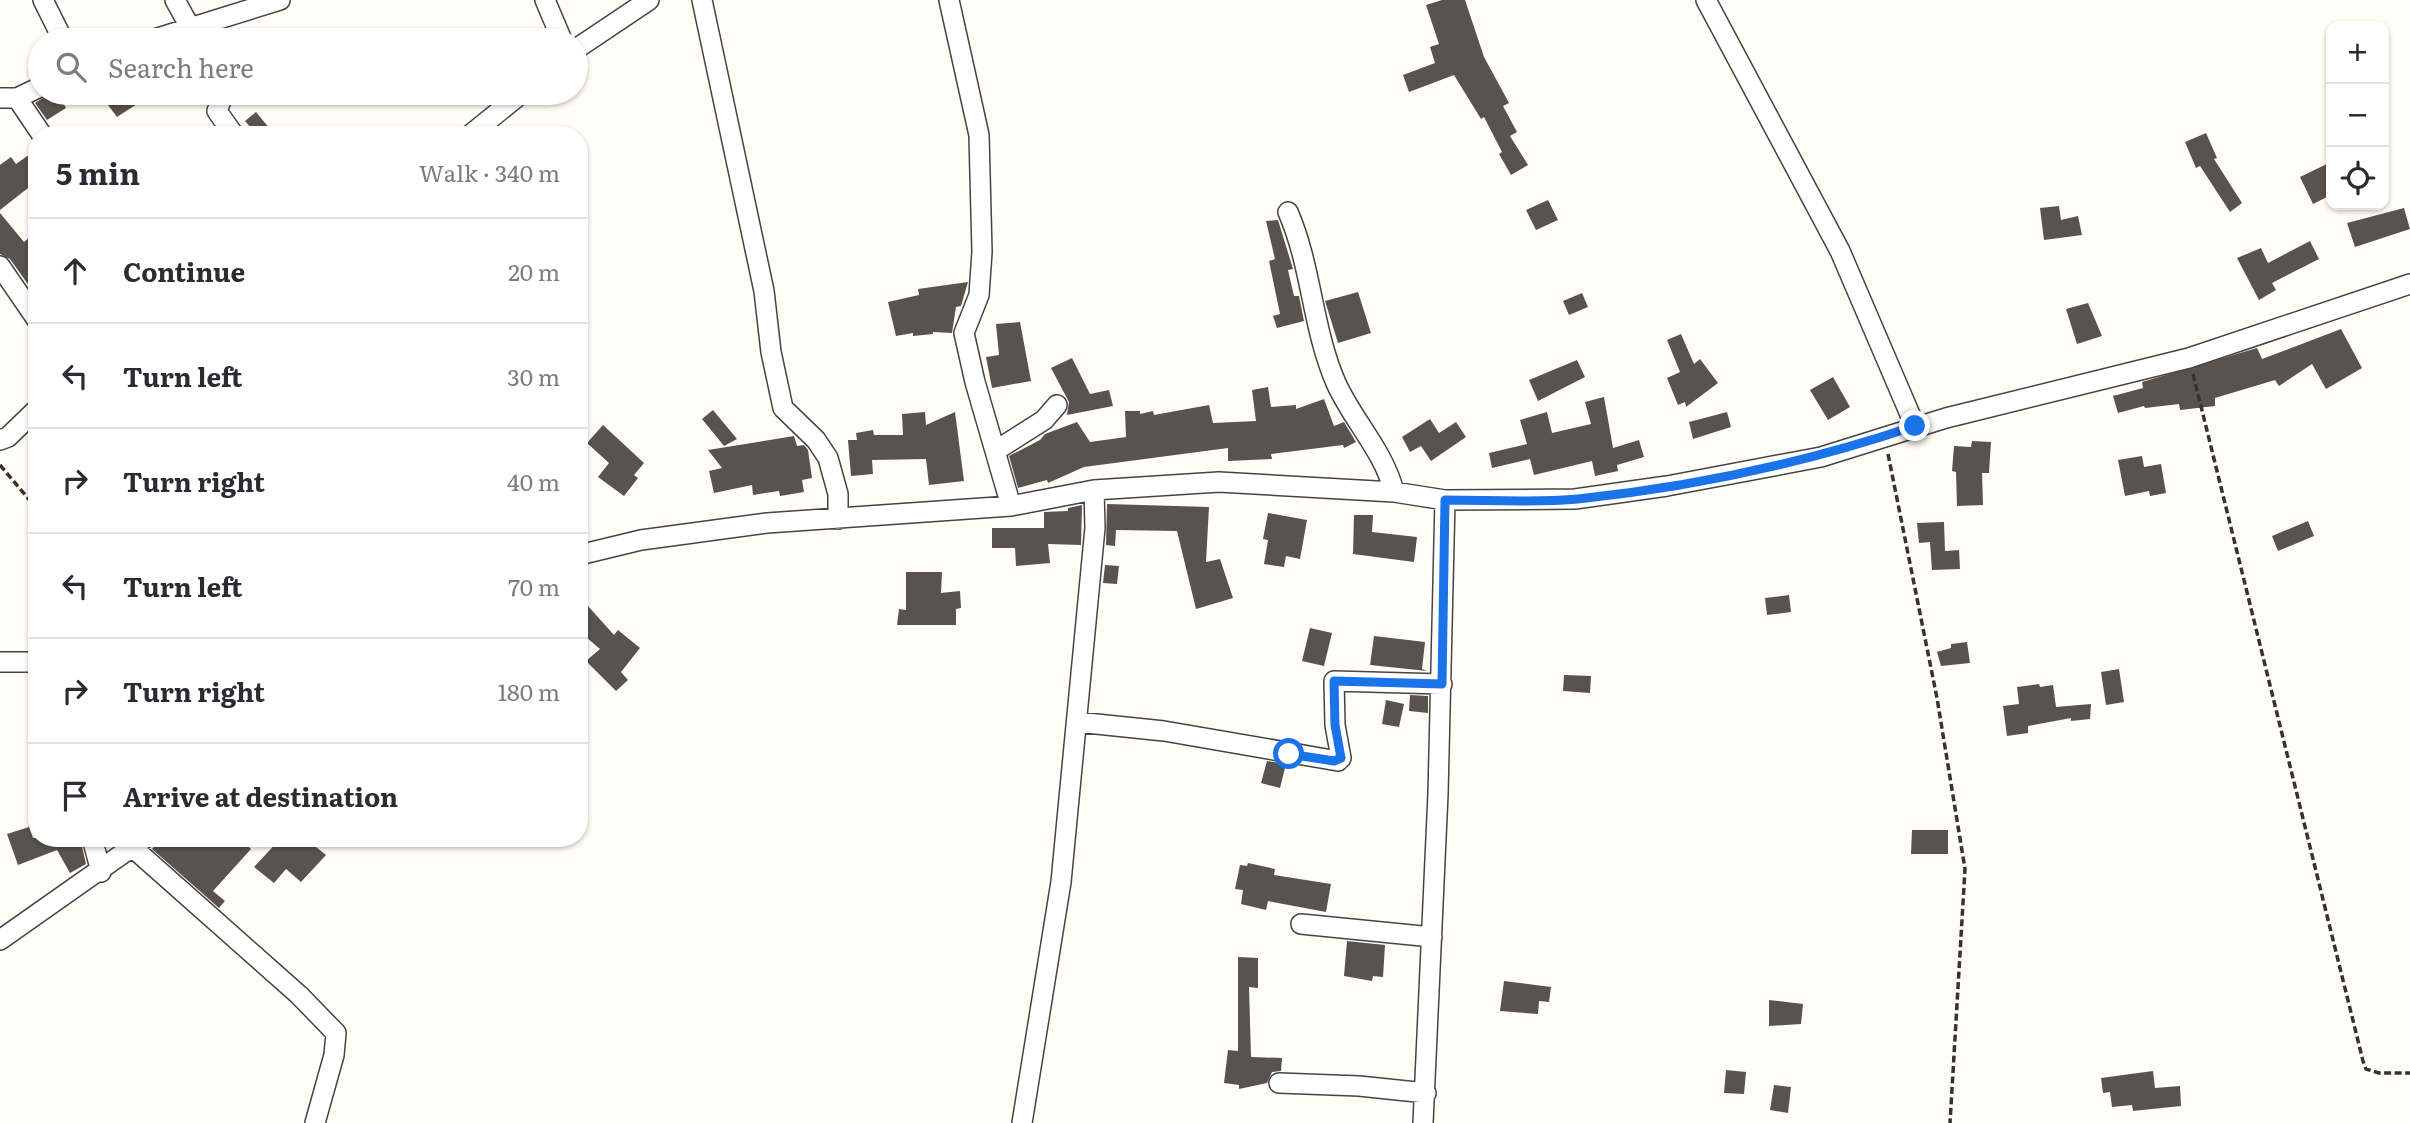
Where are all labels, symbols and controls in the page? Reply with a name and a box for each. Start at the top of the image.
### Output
map controls [2326,21,2389,210]
button: + [2326,21,2389,84]
search box [28,28,588,105]
text: Search here [108,47,254,86]
icon: search [52,48,90,86]
button: − [2326,84,2389,147]
button: locate [2326,147,2389,210]
text: 5 min [56,150,140,194]
text: Walk · 340 m [419,155,560,189]
text: Continue [123,251,245,290]
icon: ahead [56,252,94,290]
text: 20 m [508,254,560,288]
text: Turn left [123,356,242,395]
icon: left [56,357,94,395]
text: 30 m [507,359,560,393]
route end [1899,410,1930,441]
text: Turn right [123,461,265,500]
icon: right [56,462,94,500]
text: 40 m [507,464,560,498]
text: Turn left [123,566,242,605]
icon: left [56,567,94,605]
text: 70 m [508,569,560,603]
text: Turn right [123,671,265,710]
icon: right [56,672,94,710]
text: 180 m [498,674,560,708]
route start [1273,738,1304,769]
text: Arrive at destination [123,776,398,815]
icon: arrive [56,777,94,815]

